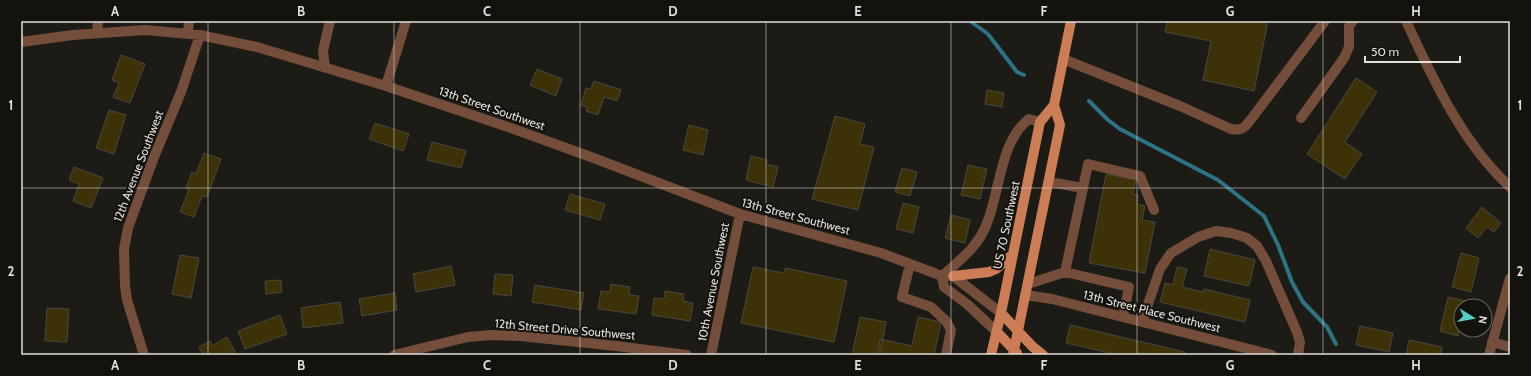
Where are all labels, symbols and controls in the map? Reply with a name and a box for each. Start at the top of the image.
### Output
text: A [111,3,120,19]
text: B [297,3,305,19]
text: C [483,3,491,19]
text: D [668,3,678,19]
text: E [854,3,862,19]
text: F [1041,3,1048,19]
text: G [1226,3,1235,19]
text: H [1411,3,1421,19]
scale bar [1365,38,1460,64]
text: 50 m [1371,44,1399,59]
street label: 13th Street Southwest [437,83,547,133]
text: 1 [9,97,13,113]
text: 1 [1518,97,1522,113]
street label: 12th Avenue Southwest [110,108,166,224]
street label: US 70 Southwest [989,180,1023,270]
street label: 13th Street Southwest [740,194,852,238]
street label: 10th Avenue Southwest [694,221,732,343]
text: 2 [8,263,15,279]
text: 2 [1517,263,1524,279]
street label: 13th Street Place Southwest [1082,287,1222,335]
north arrow [1453,298,1493,338]
street label: 12th Street Drive Southwest [494,315,636,343]
text: N [1475,315,1490,325]
text: A [111,357,120,373]
text: B [297,357,305,373]
text: C [483,357,491,373]
text: D [668,357,678,373]
text: E [854,357,862,373]
text: F [1041,357,1048,373]
text: G [1226,357,1235,373]
text: H [1411,357,1421,373]

